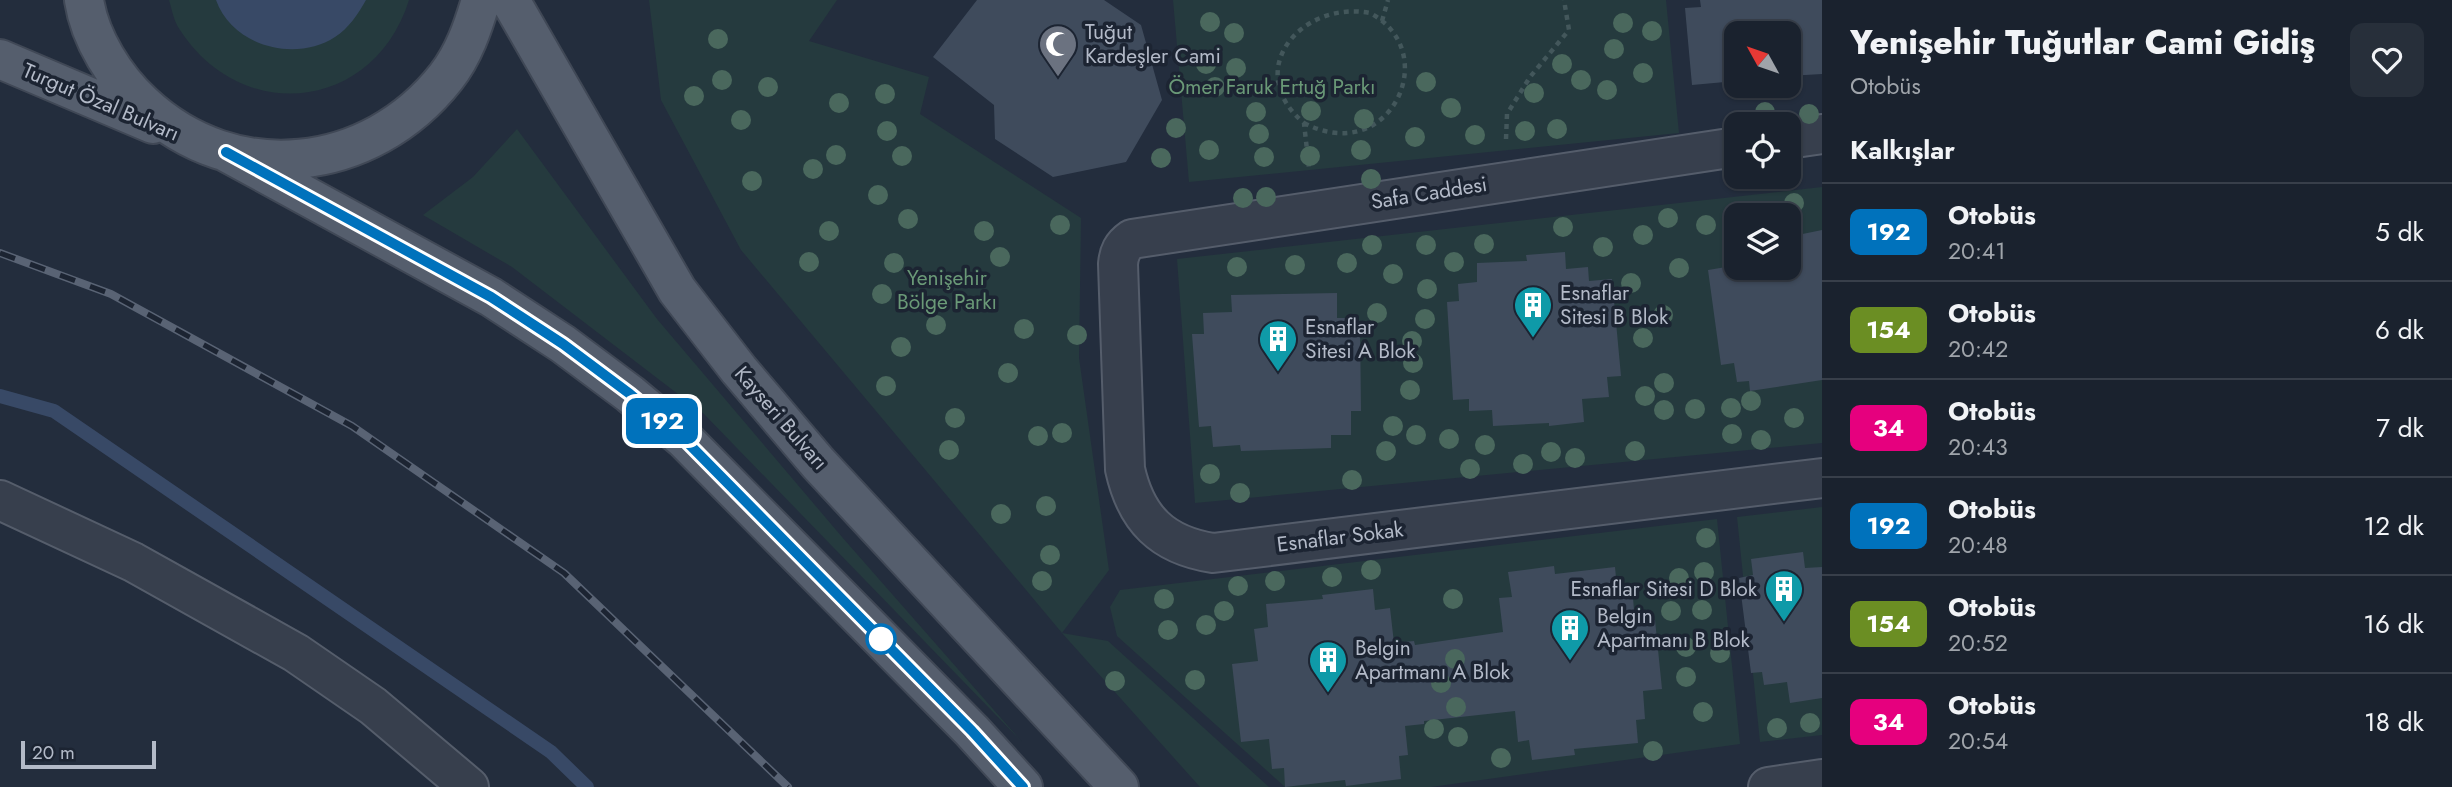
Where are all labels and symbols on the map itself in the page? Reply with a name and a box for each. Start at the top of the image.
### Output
place label: Tuğut Kardeşler Cami [1085,17,1221,71]
north arrow [1724,21,1801,98]
mosque icon: Tuğut Kardeşler Cami [1037,23,1079,78]
street label: Turgut Özal Bulvarı [18,55,184,149]
park label: Ömer Faruk Ertuğ Parkı [1169,72,1376,102]
street label: Safa Caddesi [1369,169,1489,217]
park label: Yenişehir Bölge Parkı [897,263,997,317]
place label: Esnaflar Sitesi B Blok [1560,278,1669,332]
building icon: Esnaflar Sitesi B Blok [1512,284,1554,339]
place label: Esnaflar Sitesi A Blok [1305,312,1416,366]
building icon: Esnaflar Sitesi A Blok [1257,318,1299,373]
street label: Kayseri Bulvarı [727,360,835,476]
line badge: 192 [622,398,702,444]
street label: Esnaflar Sokak [1275,514,1406,560]
building icon: Esnaflar Sitesi D Blok [1763,568,1805,623]
place label: Esnaflar Sitesi D Blok [1571,574,1758,604]
place label: Belgin Apartmanı B Blok [1597,601,1750,655]
building icon: Belgin Apartmanı B Blok [1549,607,1591,662]
unlabelled marker [866,624,896,654]
place label: Belgin Apartmanı A Blok [1355,633,1511,687]
building icon: Belgin Apartmanı A Blok [1307,639,1349,694]
scale bar [21,738,156,770]

